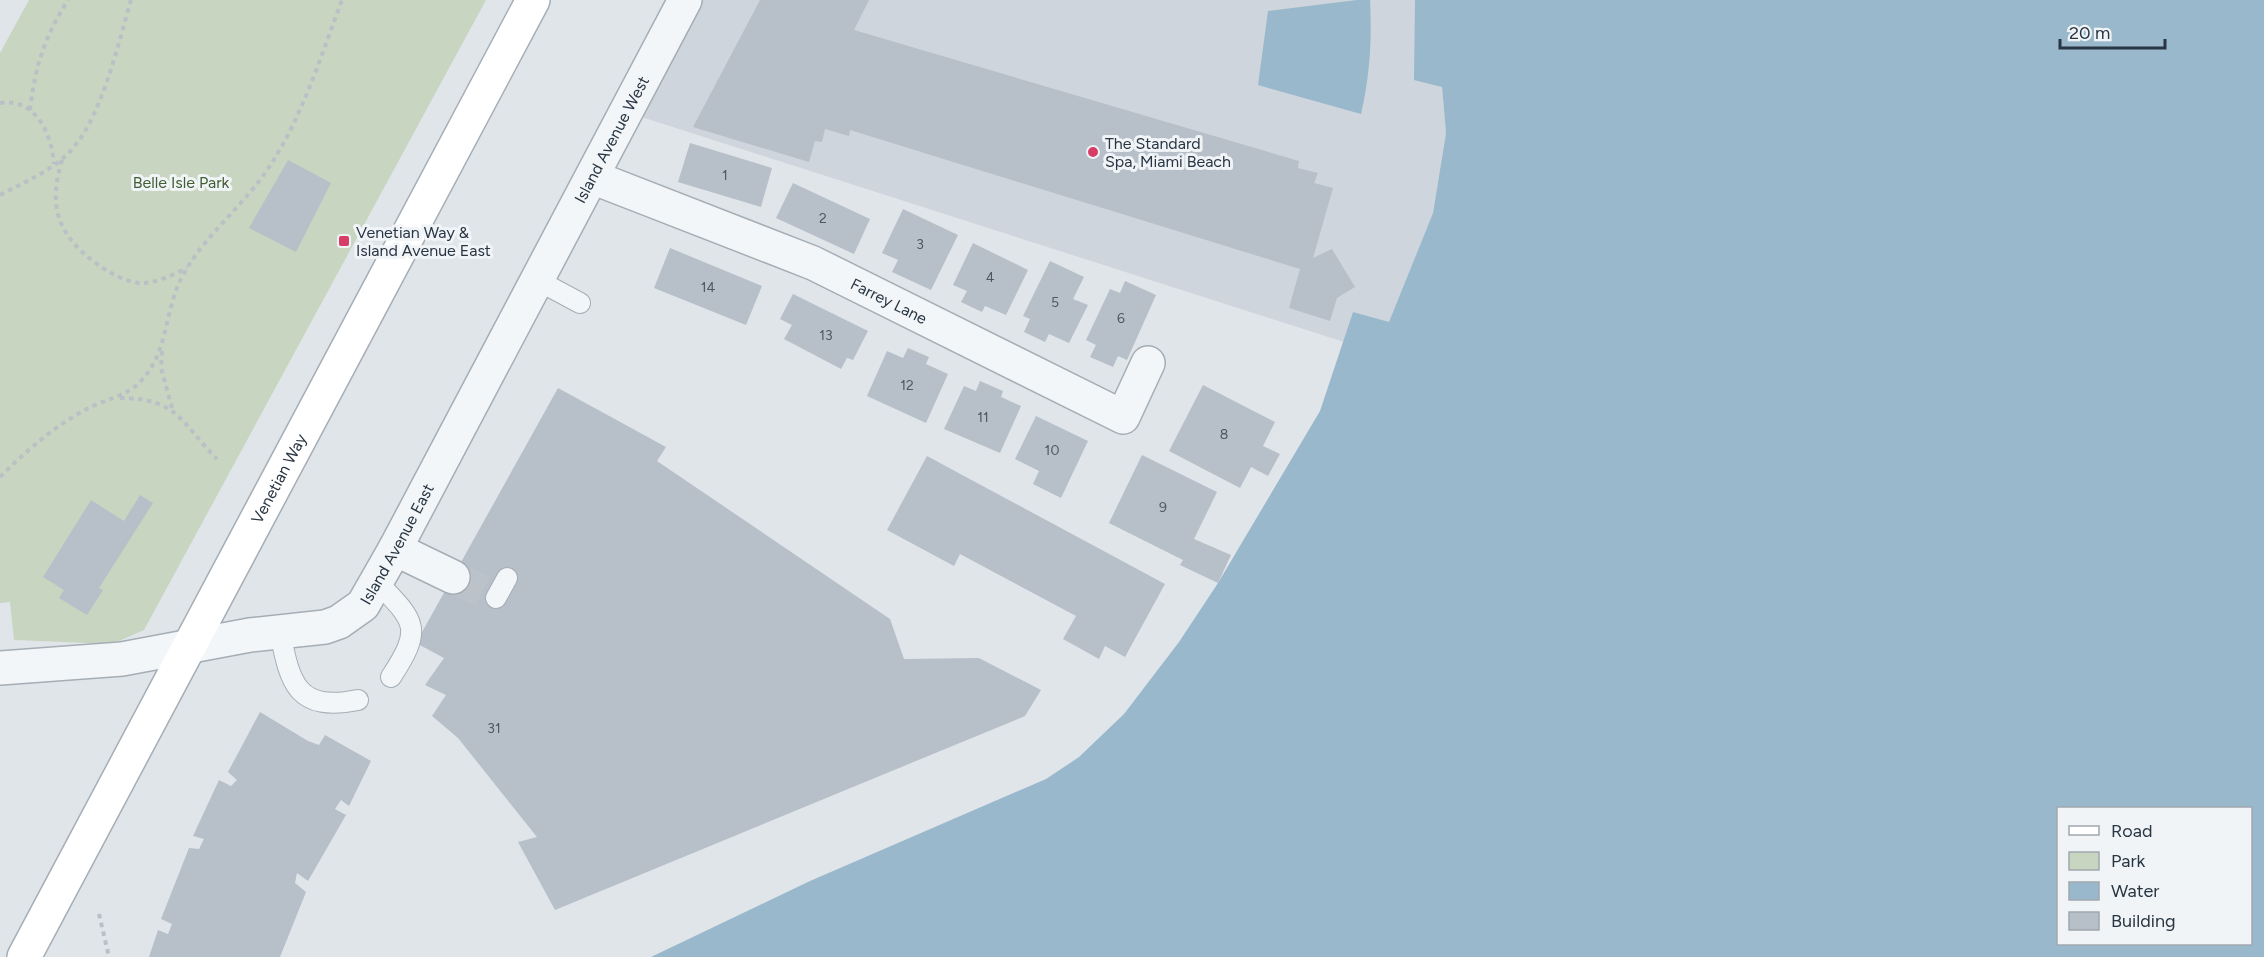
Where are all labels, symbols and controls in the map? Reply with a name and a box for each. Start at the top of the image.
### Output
scale bar [2060,12,2165,50]
text: 20 m [2069,22,2110,44]
street label: Island Avenue West [570,73,653,206]
place label: The Standard Spa, Miami Beach [1105,134,1231,171]
marker: The Standard Spa, Miami Beach [1086,145,1100,159]
house number: 1 [722,167,728,184]
park label: Belle Isle Park [133,173,230,192]
house number: 2 [819,210,827,227]
place label: Venetian Way & Island Avenue East [356,223,491,260]
marker: Venetian Way & Island Avenue East [337,234,351,248]
house number: 3 [916,236,924,253]
house number: 4 [986,269,995,286]
street label: Farrey Lane [848,274,930,328]
house number: 14 [701,279,716,296]
house number: 5 [1051,294,1059,311]
house number: 6 [1117,310,1125,327]
house number: 13 [819,327,833,344]
house number: 12 [900,377,914,394]
house number: 11 [977,409,989,426]
house number: 8 [1220,426,1228,443]
street label: Venetian Way [247,430,311,527]
house number: 10 [1045,442,1059,459]
street label: Island Avenue East [356,480,438,608]
house number: 9 [1159,499,1167,516]
house number: 31 [487,720,501,737]
legend [2057,807,2252,945]
text: Road [2111,820,2152,842]
text: Park [2111,850,2146,872]
text: Water [2111,880,2159,902]
text: Building [2111,910,2176,932]

